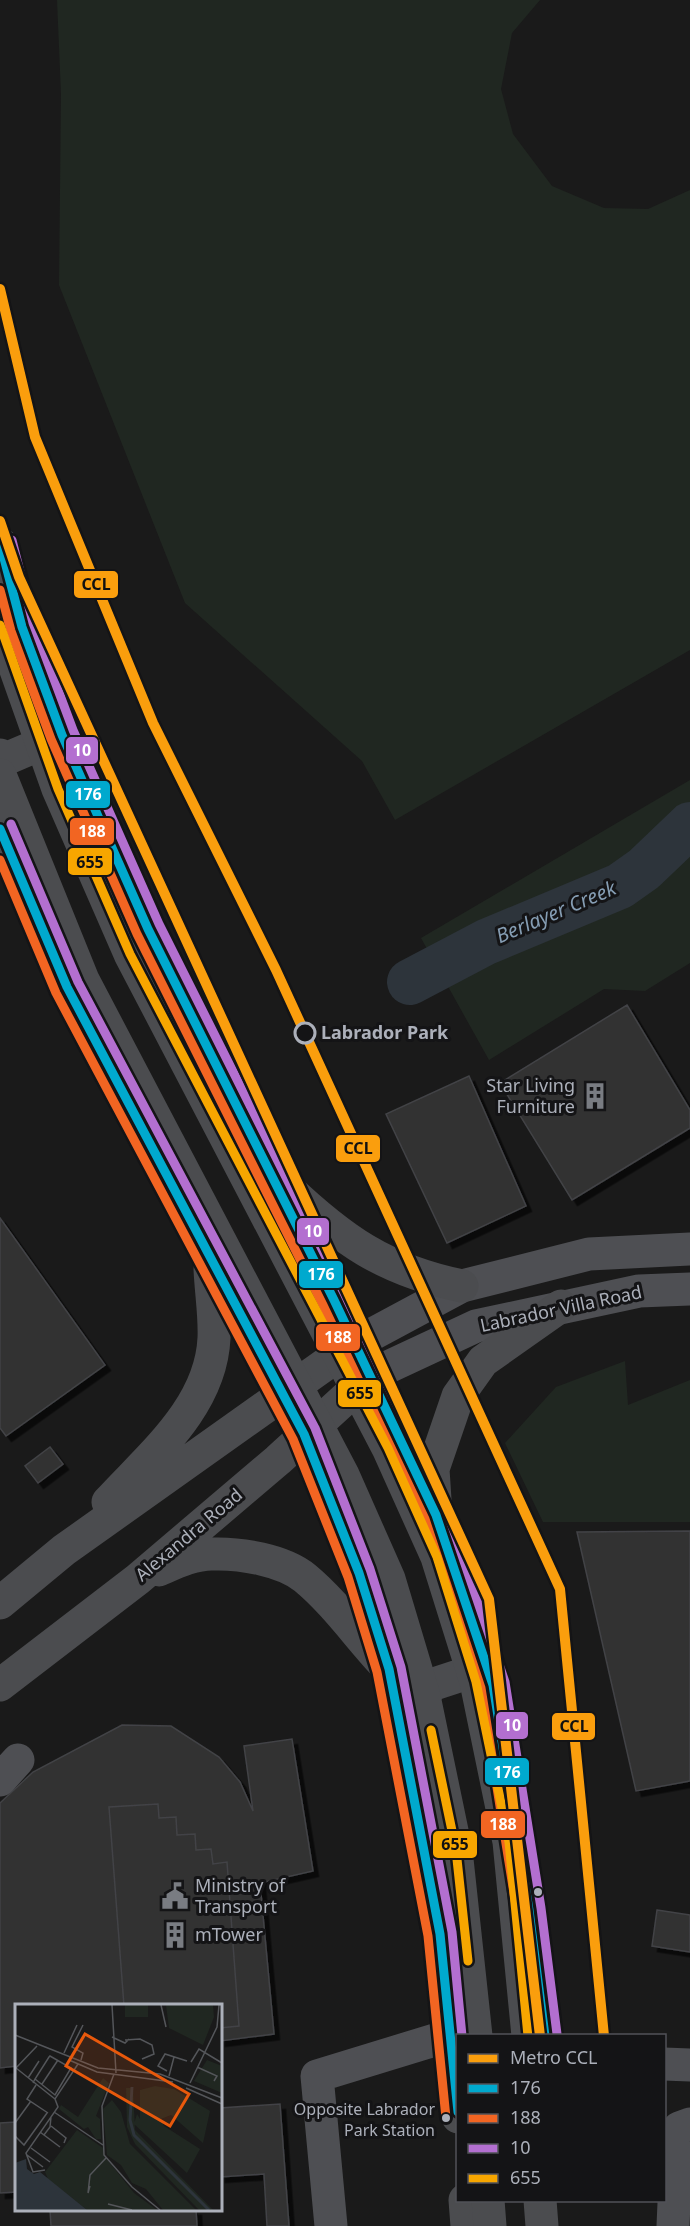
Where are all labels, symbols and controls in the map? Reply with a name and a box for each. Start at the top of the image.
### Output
line badge: CCL [73,570,119,599]
text: CCL [81,573,111,595]
line badge: 10 [65,736,99,765]
text: 10 [73,739,91,761]
line badge: 176 [65,780,111,809]
text: 176 [74,783,102,805]
line badge: 188 [69,817,115,846]
text: 188 [78,820,106,842]
line badge: 655 [67,847,113,876]
text: 655 [76,851,104,873]
water label: Berlayer Creek [492,874,621,949]
place label: Labrador Park [321,1020,449,1044]
marker: Labrador Park [294,1022,316,1044]
place label: Star Living Furniture [486,1073,575,1118]
building icon: Star Living Furniture [580,1081,610,1111]
line badge: CCL [335,1134,381,1163]
text: CCL [343,1137,373,1159]
line badge: 10 [296,1217,330,1246]
text: 10 [304,1220,322,1242]
line badge: 176 [298,1260,344,1289]
text: 176 [307,1263,335,1285]
street label: Labrador Villa Road [478,1279,644,1337]
line badge: 188 [315,1323,361,1352]
text: 188 [324,1326,352,1348]
line badge: 655 [337,1379,382,1408]
text: 655 [346,1382,374,1404]
street label: Alexandra Road [130,1482,247,1586]
line badge: 10 [495,1711,529,1740]
line badge: CCL [551,1712,596,1741]
text: 10 [503,1714,521,1736]
text: CCL [559,1715,589,1737]
line badge: 176 [484,1757,530,1786]
text: 176 [493,1761,521,1783]
line badge: 188 [480,1810,526,1839]
text: 188 [489,1813,517,1835]
line badge: 655 [432,1830,478,1859]
text: 655 [441,1833,469,1855]
place label: Ministry of Transport [195,1873,286,1918]
public building icon: Ministry of Transport [160,1881,190,1911]
unlabelled marker [532,1886,544,1898]
building icon: mTower [160,1920,190,1950]
place label: mTower [195,1922,263,1946]
inset map [15,2004,222,2211]
legend [456,2034,666,2202]
text: Metro CCL [510,2045,597,2069]
text: 176 [510,2075,541,2099]
place label: Opposite Labrador Park Station [294,2098,435,2141]
text: 188 [510,2105,541,2129]
marker: Opposite Labrador Park Station [440,2112,452,2124]
text: 10 [510,2135,531,2159]
text: 655 [510,2165,541,2189]

